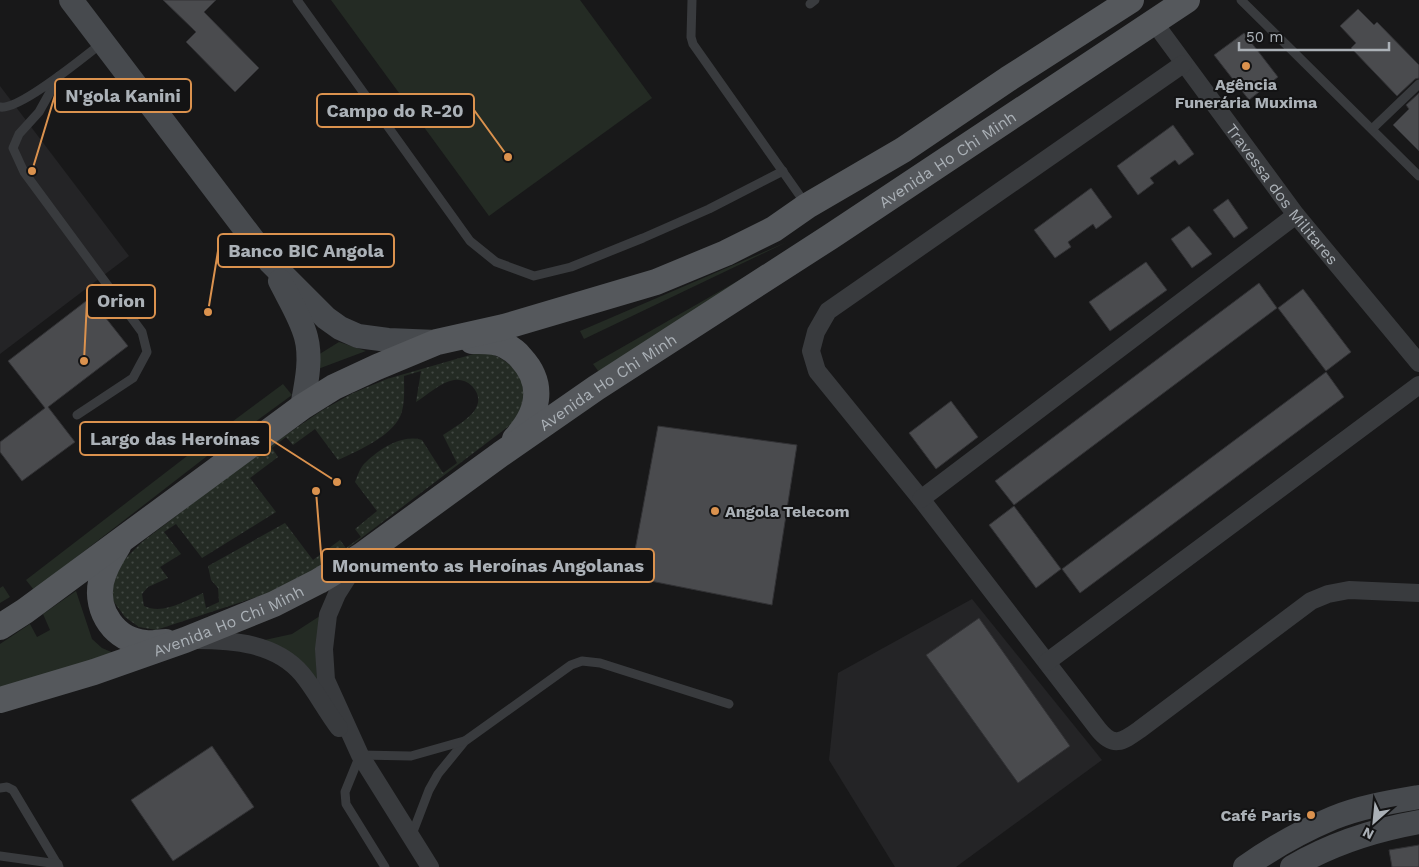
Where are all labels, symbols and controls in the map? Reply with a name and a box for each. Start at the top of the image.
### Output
scale bar [1239,20,1389,52]
text: 50 m [1246,28,1283,46]
marker: Agência Funerária Muxima [1240,60,1252,72]
place label: Agência Funerária Muxima [1175,75,1318,112]
callout: N'gola Kanini [55,79,191,112]
text: N'gola Kanini [65,85,181,106]
callout: Campo do R-20 [317,94,474,127]
text: Campo do R-20 [326,100,464,121]
street label: Avenida Ho Chi Minh [875,107,1020,212]
street label: Travessa dos Militares [1222,120,1343,268]
callout: Banco BIC Angola [218,234,394,267]
text: Banco BIC Angola [228,240,384,261]
callout: Orion [87,285,155,318]
text: Orion [97,290,145,311]
street label: Avenida Ho Chi Minh [535,329,680,434]
callout: Largo das Heroínas [80,422,270,455]
text: Largo das Heroínas [90,428,260,449]
place label: Angola Telecom [725,502,850,521]
marker: Angola Telecom [709,505,721,517]
callout: Monumento as Heroínas Angolanas [322,549,654,582]
text: Monumento as Heroínas Angolanas [332,555,644,576]
street label: Avenida Ho Chi Minh [151,581,307,660]
north arrow [1349,797,1399,847]
place label: Café Paris [1220,806,1301,825]
marker: Café Paris [1305,809,1317,821]
text: N [1360,824,1376,843]

